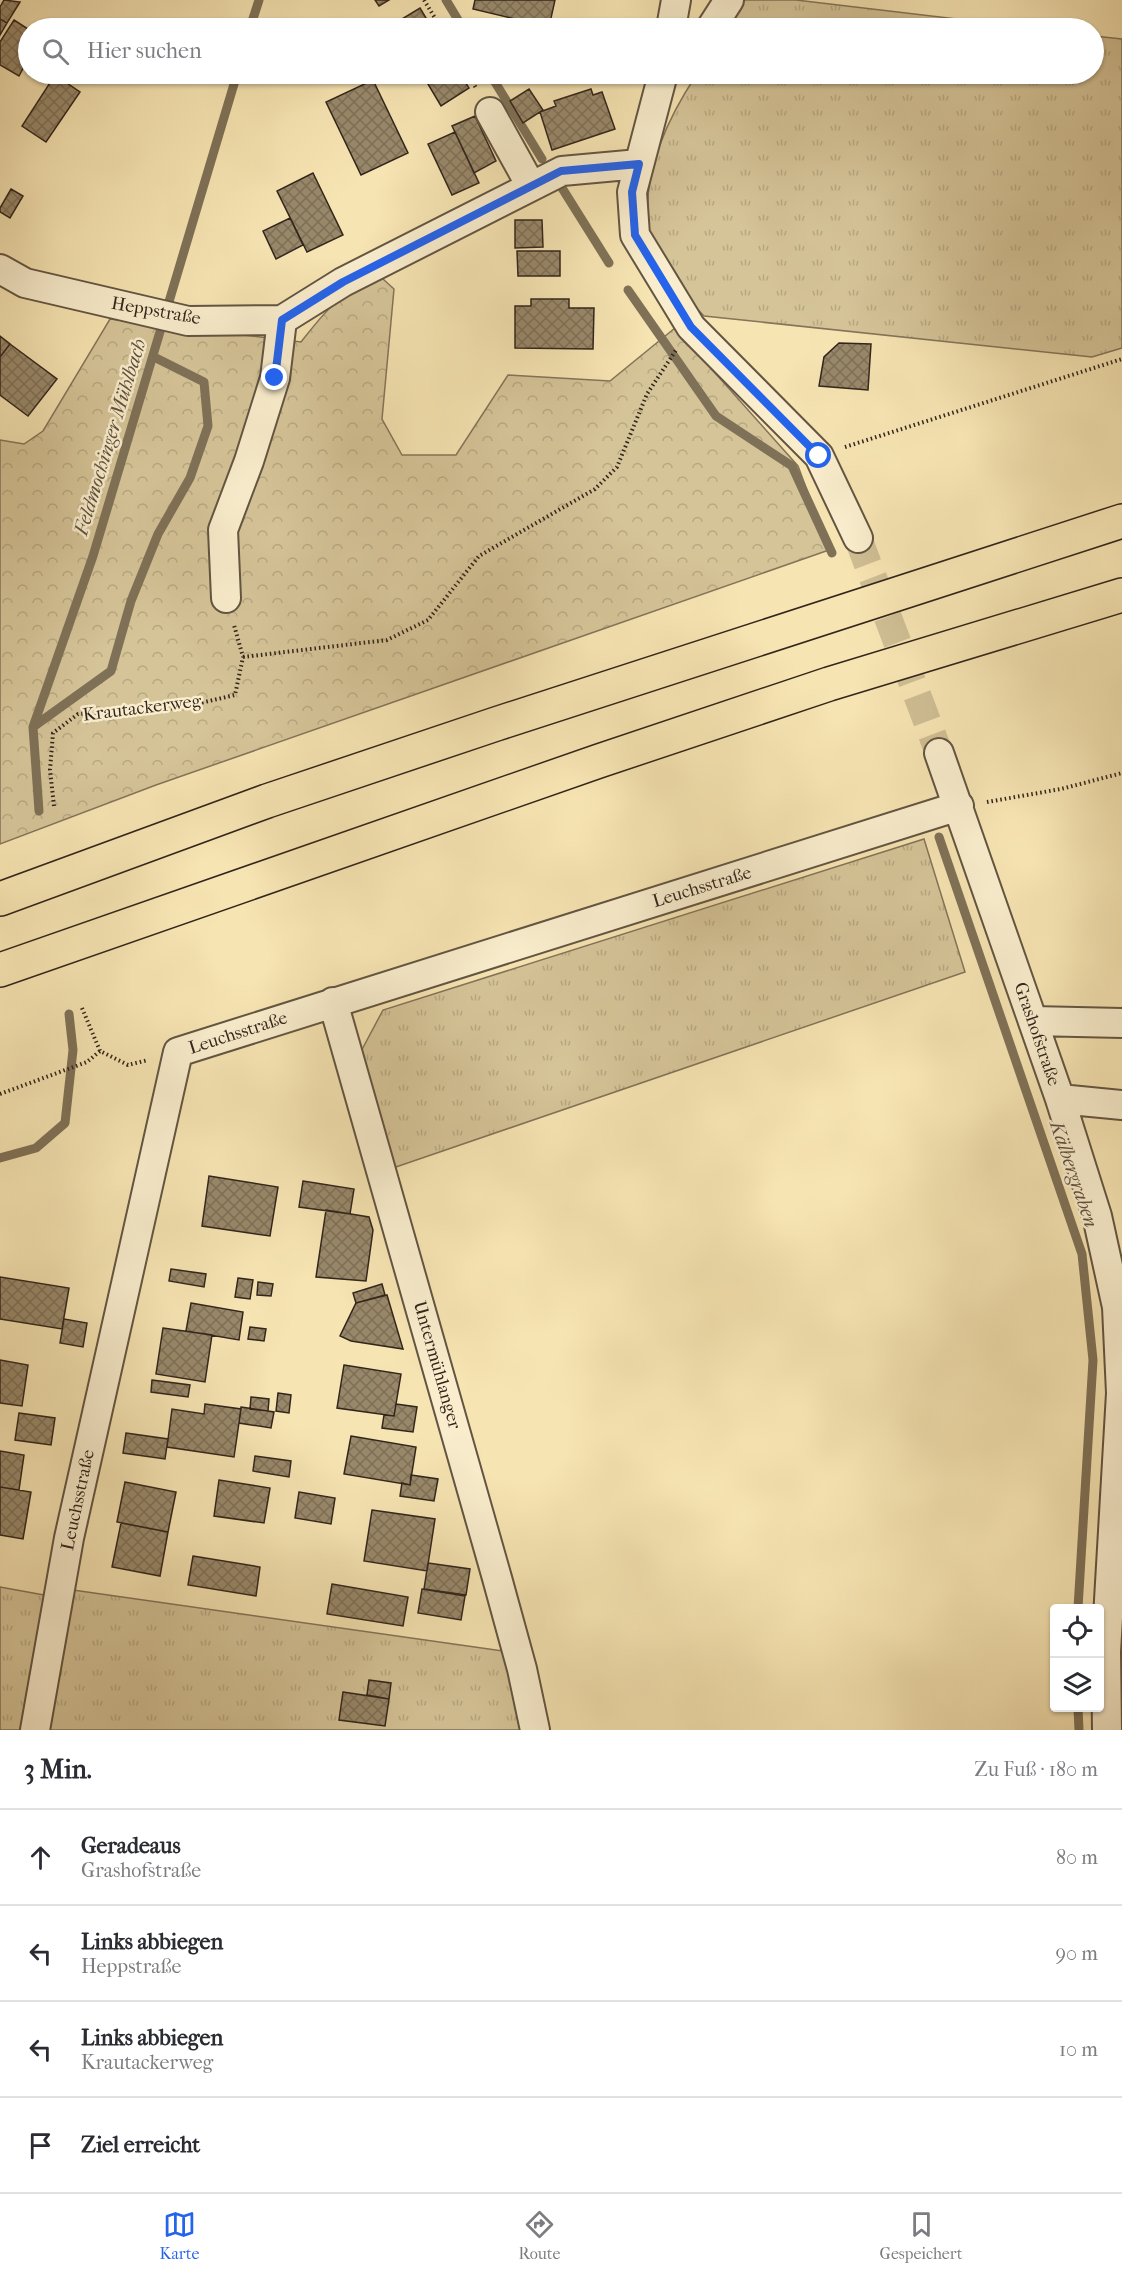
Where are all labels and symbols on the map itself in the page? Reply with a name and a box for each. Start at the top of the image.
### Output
street label: Heppstraße [110,293,202,329]
water label: Feldmochinger Mühlbach [69,336,151,539]
route end [261,364,287,390]
route start [805,442,831,468]
street label: Krautackerweg [82,690,203,726]
street label: Leuchsstraße [650,862,754,912]
street label: Grashofstraße [1009,979,1065,1089]
street label: Leuchsstraße [186,1007,290,1059]
water label: Kälbergraben [1044,1116,1103,1230]
street label: Untermühlanger [409,1299,465,1432]
street label: Leuchsstraße [57,1448,99,1552]

